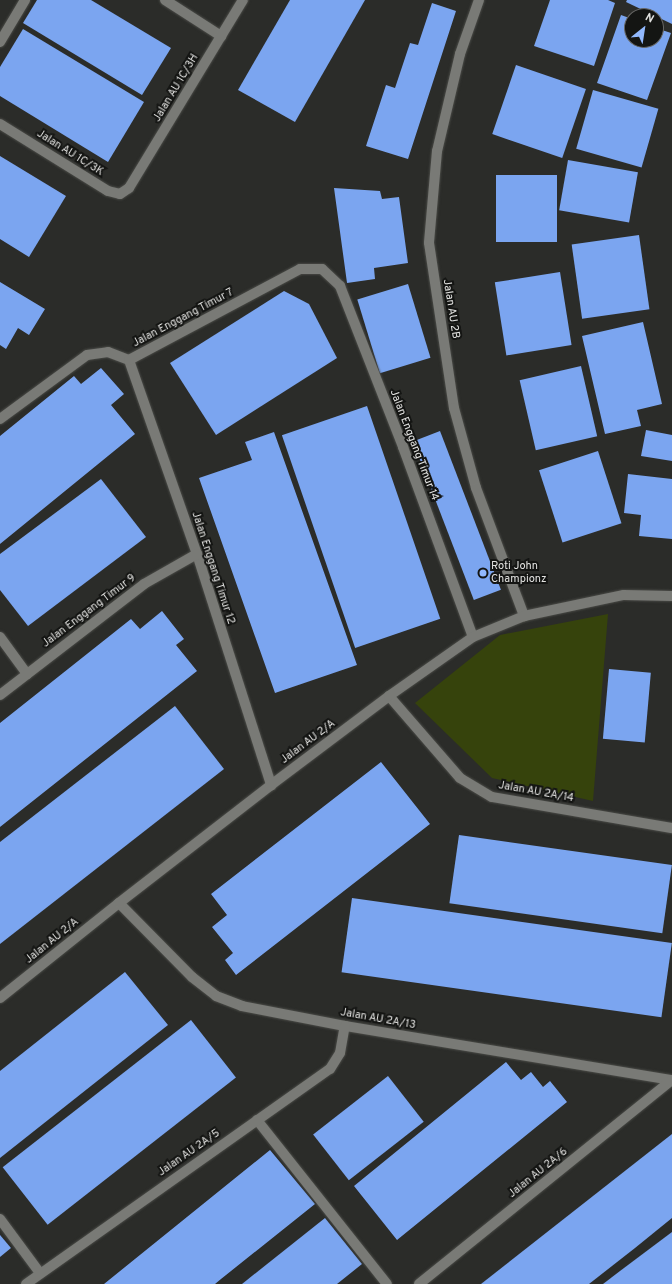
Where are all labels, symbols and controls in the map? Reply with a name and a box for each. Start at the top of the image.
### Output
north arrow [624,8,664,48]
text: N [643,10,656,27]
street label: Jalan AU 1C/3H [150,51,202,125]
street label: Jalan AU 1C/3K [34,127,106,179]
street label: Jalan AU 2B [440,278,462,340]
street label: Jalan Enggang Timur 7 [130,286,236,350]
street label: Jalan Enggang Timur 14 [387,387,441,503]
street label: Jalan Enggang Timur 12 [188,510,238,626]
place label: Roti John Championz [491,560,547,586]
marker: Roti John Championz [478,568,488,578]
street label: Jalan Enggang Timur 9 [40,571,138,651]
street label: Jalan AU 2/A [278,717,338,767]
street label: Jalan AU 2A/14 [497,779,575,805]
street label: Jalan AU 2/A [22,915,82,967]
street label: Jalan AU 2A/13 [339,1006,417,1032]
street label: Jalan AU 2A/5 [155,1127,223,1179]
street label: Jalan AU 2A/6 [506,1145,570,1201]

